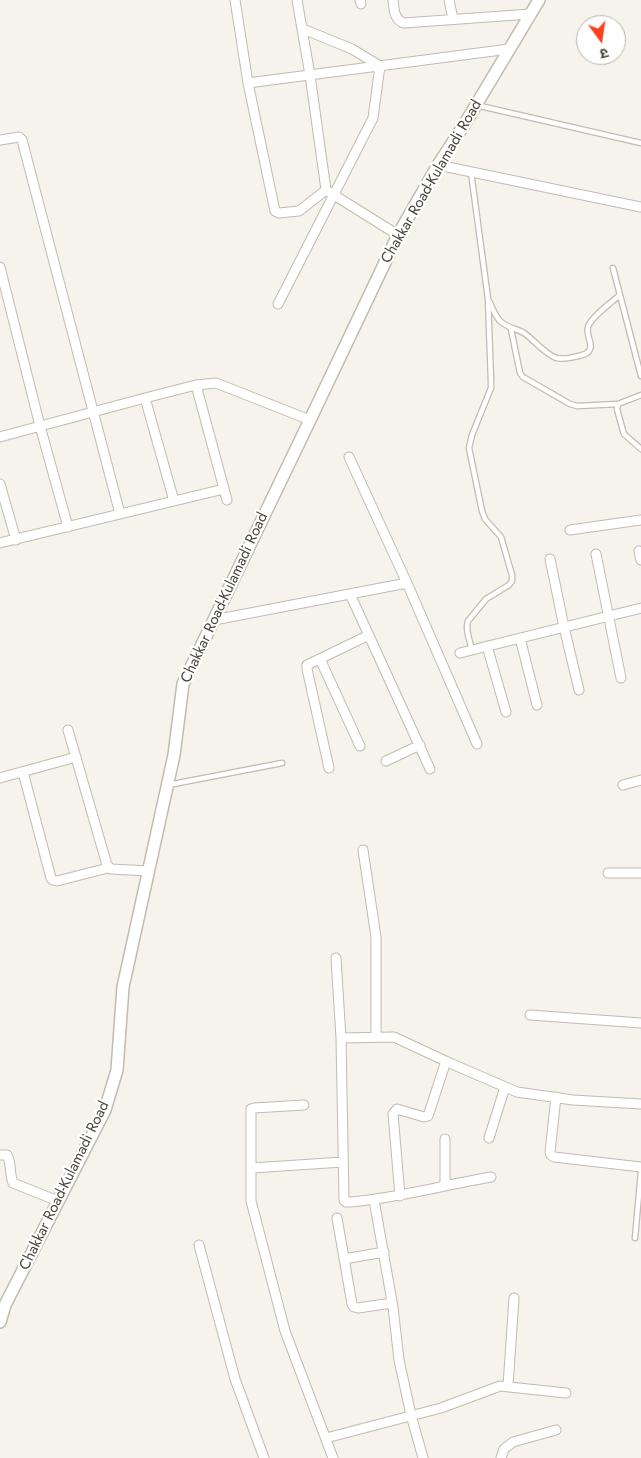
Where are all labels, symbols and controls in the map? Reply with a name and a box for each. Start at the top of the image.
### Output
north arrow [576,15,626,65]
text: उ [598,43,611,64]
street label: Chakkar Road-Kulamadi Road [378,97,486,267]
street label: Chakkar Road-Kulamadi Road [178,510,272,686]
street label: Chakkar Road-Kulamadi Road [16,1099,114,1273]

